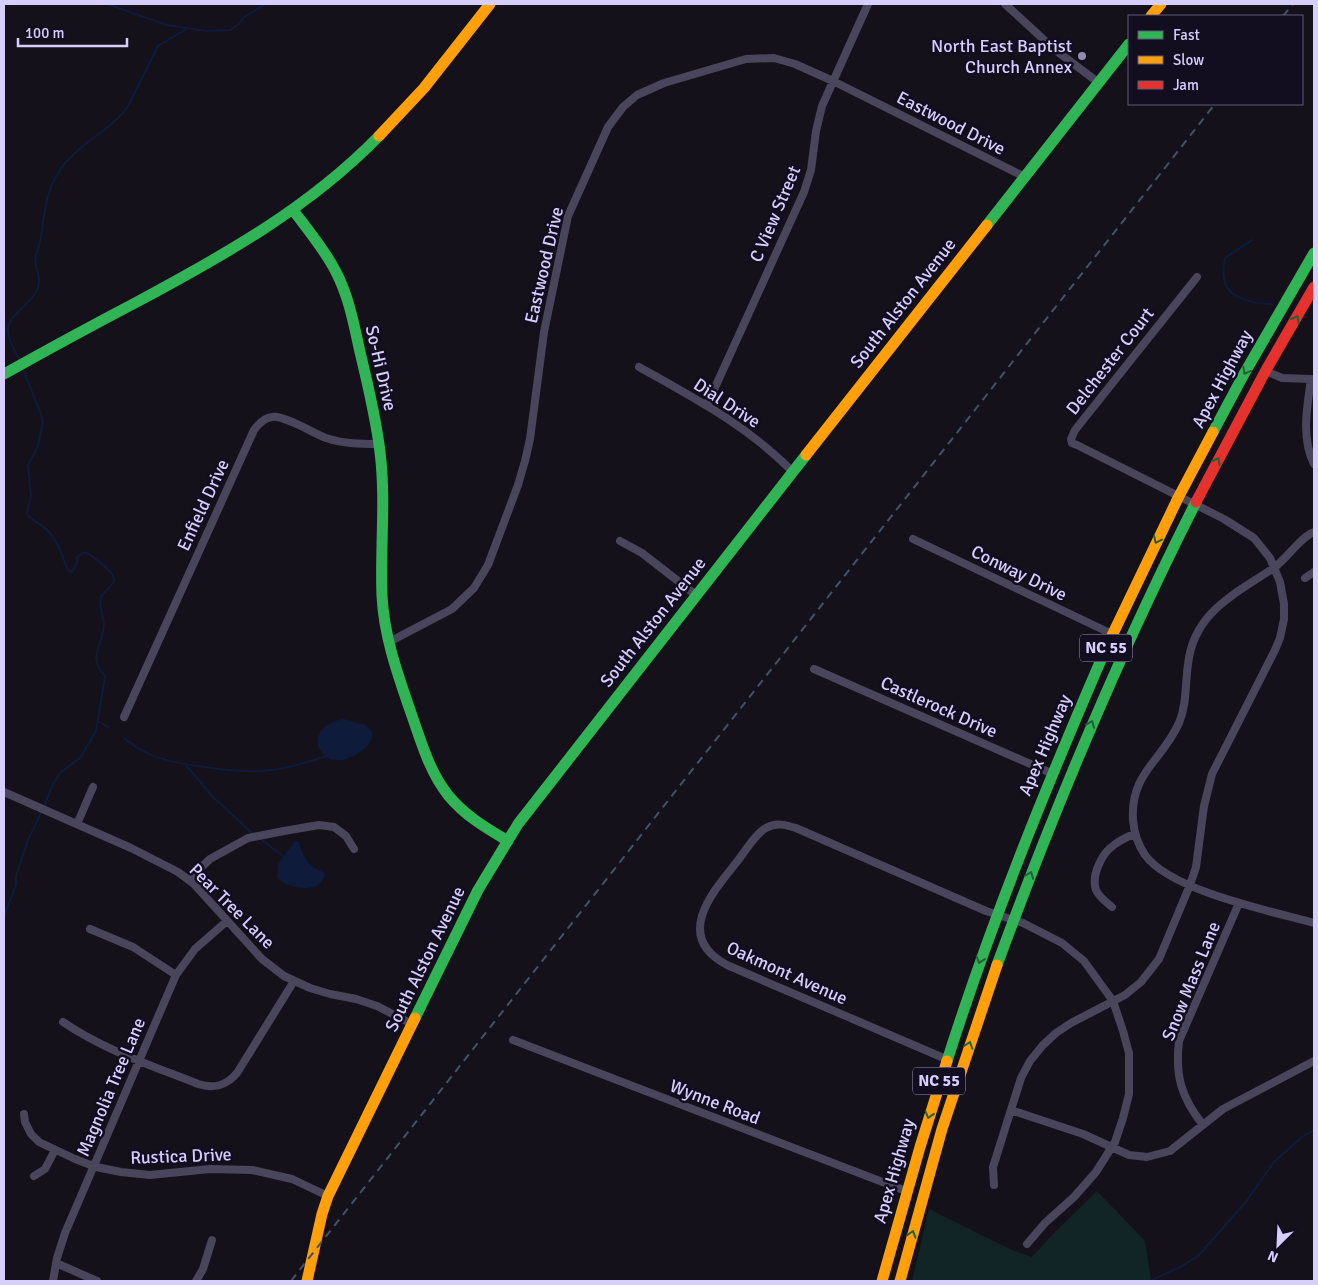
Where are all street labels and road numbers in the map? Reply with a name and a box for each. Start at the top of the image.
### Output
street label: Eastwood Drive [893,86,1009,160]
street label: C View Street [745,162,805,266]
street label: Eastwood Drive [520,205,568,325]
street label: South Alston Avenue [845,234,961,372]
street label: Delchester Court [1061,303,1159,419]
street label: So-Hi Drive [361,323,401,413]
street label: Apex Highway [1187,326,1257,432]
street label: Dial Drive [689,373,765,433]
street label: Enfield Drive [172,456,234,554]
street label: Conway Drive [967,540,1071,606]
street label: South Alston Avenue [595,553,711,691]
road number: NC 55 [1080,634,1132,661]
street label: Castlerock Drive [877,671,1001,743]
street label: Apex Highway [1014,690,1076,799]
street label: Pear Tree Lane [185,859,279,953]
street label: South Alston Avenue [380,883,470,1035]
street label: Snow Mass Lane [1157,918,1225,1044]
street label: Oakmont Avenue [723,937,851,1009]
street label: Magnolia Tree Lane [72,1014,150,1160]
road number: NC 55 [913,1068,965,1094]
street label: Wynne Road [667,1075,763,1129]
street label: Apex Highway [869,1116,920,1226]
street label: Rustica Drive [130,1143,232,1169]

